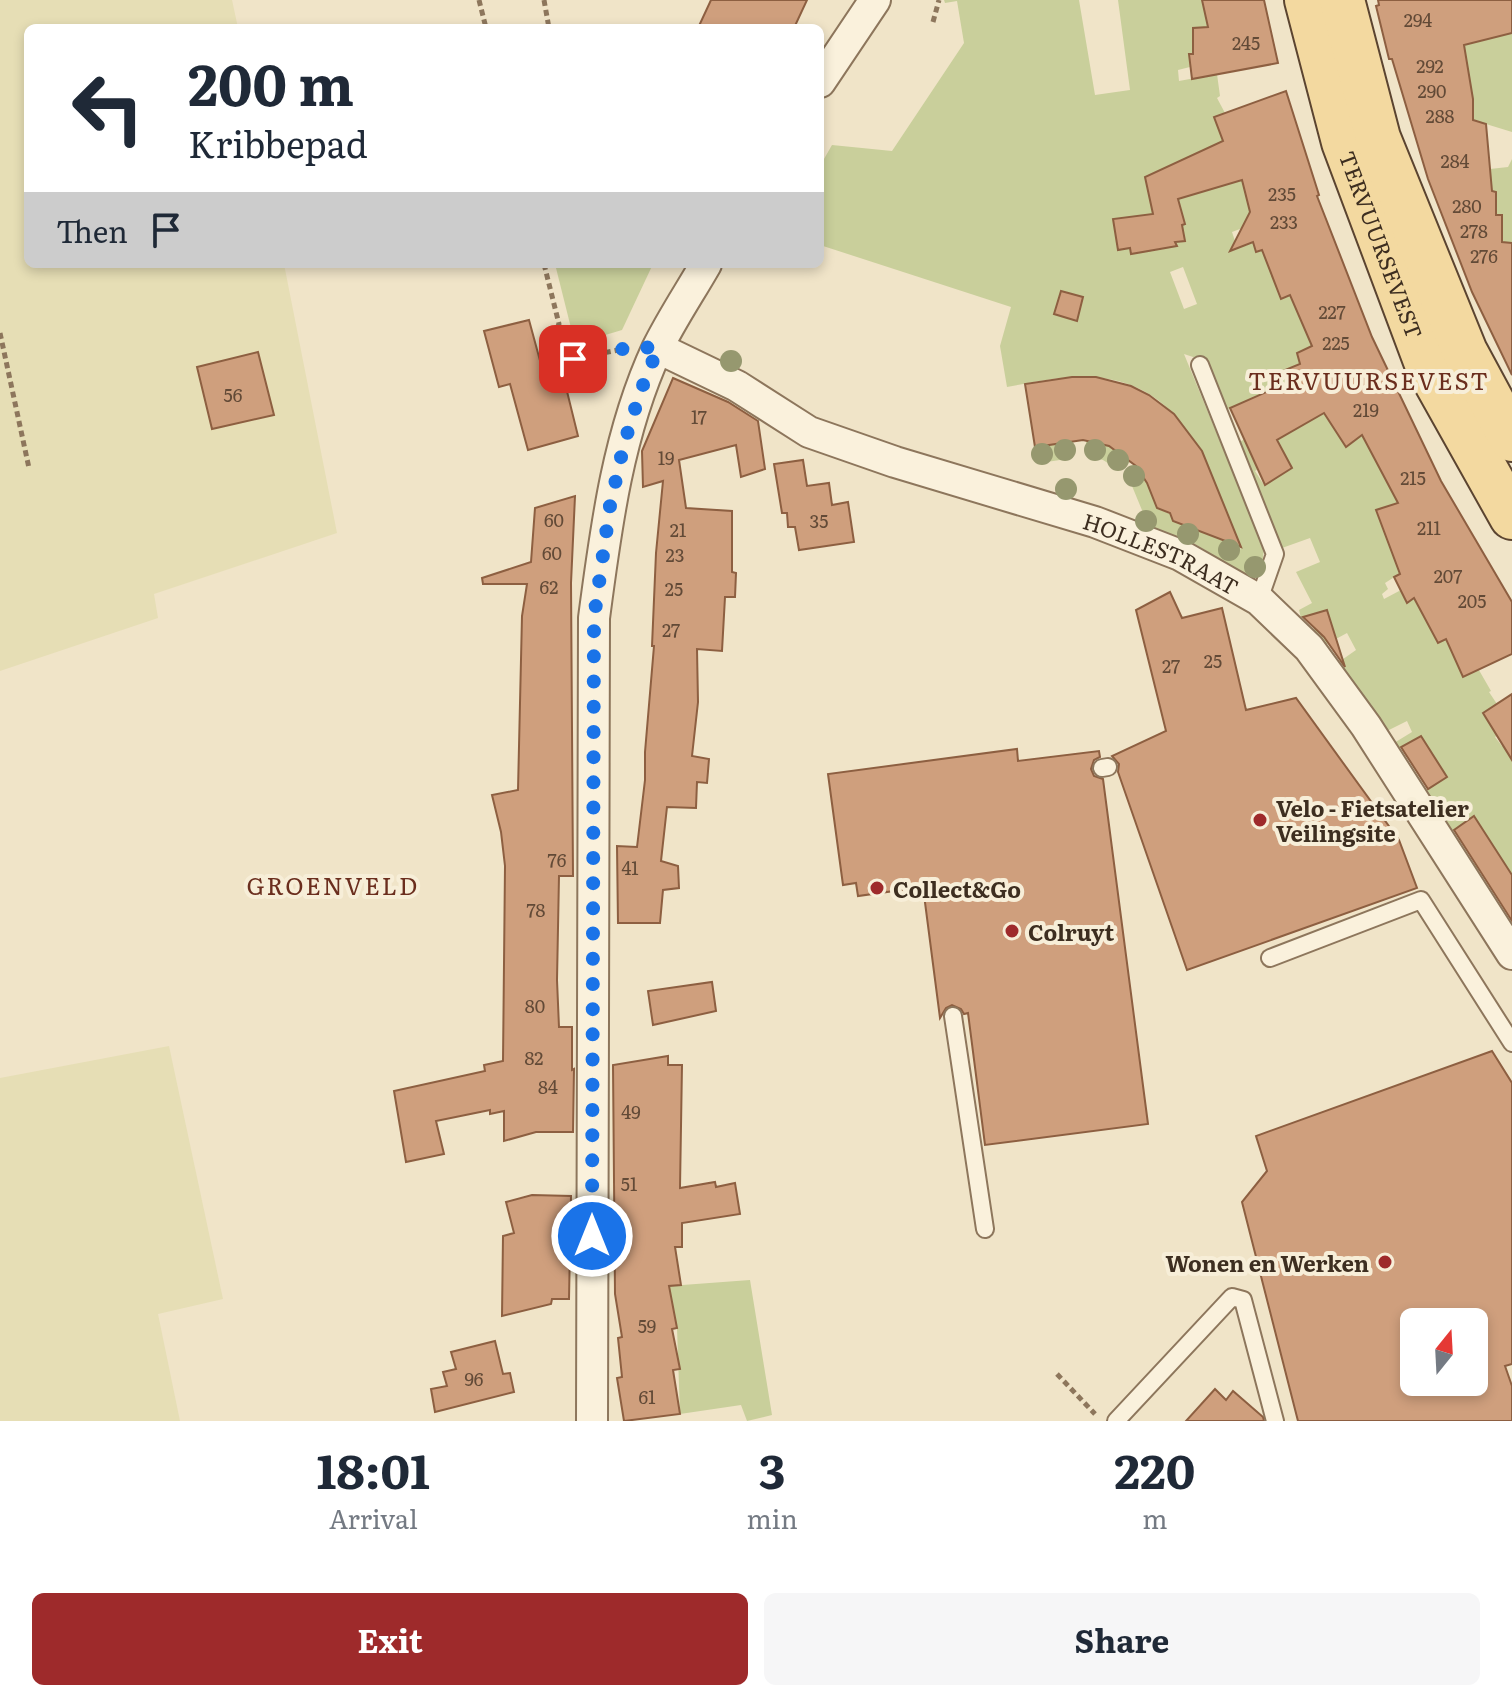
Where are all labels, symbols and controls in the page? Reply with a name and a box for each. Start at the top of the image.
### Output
house number: 294 [1404,6,1432,33]
house number: 245 [1232,29,1260,56]
text: 200 m [188,40,354,123]
house number: 292 [1416,52,1444,79]
icon: left [56,56,160,160]
house number: 290 [1418,77,1446,104]
house number: 288 [1426,102,1455,129]
text: Kribbepad [188,116,368,169]
street label: TERVUURSEVEST [1332,146,1433,343]
house number: 284 [1441,147,1470,174]
house number: 235 [1268,180,1296,207]
house number: 280 [1452,192,1482,219]
text: Then [56,208,128,252]
icon: arrive [144,208,188,252]
house number: 233 [1270,208,1298,235]
house number: 278 [1460,217,1488,244]
house number: 276 [1470,242,1498,269]
house number: 227 [1318,298,1346,325]
pin [539,325,607,393]
house number: 225 [1322,329,1350,356]
icon: arrive [551,337,595,381]
district label: TERVUURSEVEST [1248,362,1490,397]
house number: 56 [224,381,243,408]
house number: 219 [1353,396,1379,423]
house number: 17 [691,403,707,430]
house number: 19 [658,444,674,471]
house number: 215 [1400,464,1426,491]
street label: HOLLESTRAAT [1079,503,1246,602]
house number: 60 [544,506,564,533]
house number: 35 [810,507,828,534]
house number: 211 [1417,514,1441,541]
house number: 21 [670,516,686,543]
house number: 60 [542,539,562,566]
house number: 23 [666,541,684,568]
house number: 207 [1434,562,1462,589]
house number: 62 [540,573,558,600]
house number: 25 [665,575,683,602]
house number: 205 [1458,587,1486,614]
house number: 27 [662,616,680,643]
house number: 25 [1204,647,1222,674]
house number: 27 [1162,652,1180,679]
place label: Velo - Fietsatelier Veilingsite [1276,791,1469,849]
marker: Velo - Fietsatelier Veilingsite [1251,811,1269,829]
house number: 76 [548,846,567,873]
house number: 41 [621,854,639,881]
district label: GROENVELD [247,867,419,902]
place label: Collect&Go [893,872,1021,905]
marker: Collect&Go [868,879,886,897]
house number: 78 [526,896,546,923]
place label: Colruyt [1028,915,1115,948]
marker: Colruyt [1003,922,1021,940]
house number: 80 [525,992,545,1019]
house number: 82 [525,1044,543,1071]
house number: 84 [538,1073,558,1100]
house number: 49 [621,1098,641,1125]
house number: 51 [621,1170,637,1197]
position arrow [550,1194,634,1278]
place label: Wonen en Werken [1165,1246,1369,1279]
marker: Wonen en Werken [1376,1253,1394,1271]
north arrow [1400,1308,1488,1396]
map controls [1400,1308,1488,1396]
house number: 59 [638,1312,656,1339]
house number: 96 [464,1365,484,1392]
house number: 61 [639,1383,656,1410]
text: 18:01 [317,1433,430,1504]
text: 3 [759,1433,786,1504]
text: 220 [1114,1433,1195,1504]
text: Arrival [329,1498,418,1537]
text: min [747,1498,798,1537]
text: m [1142,1498,1167,1537]
button: Exit [32,1593,748,1685]
button: Share [764,1593,1480,1685]

